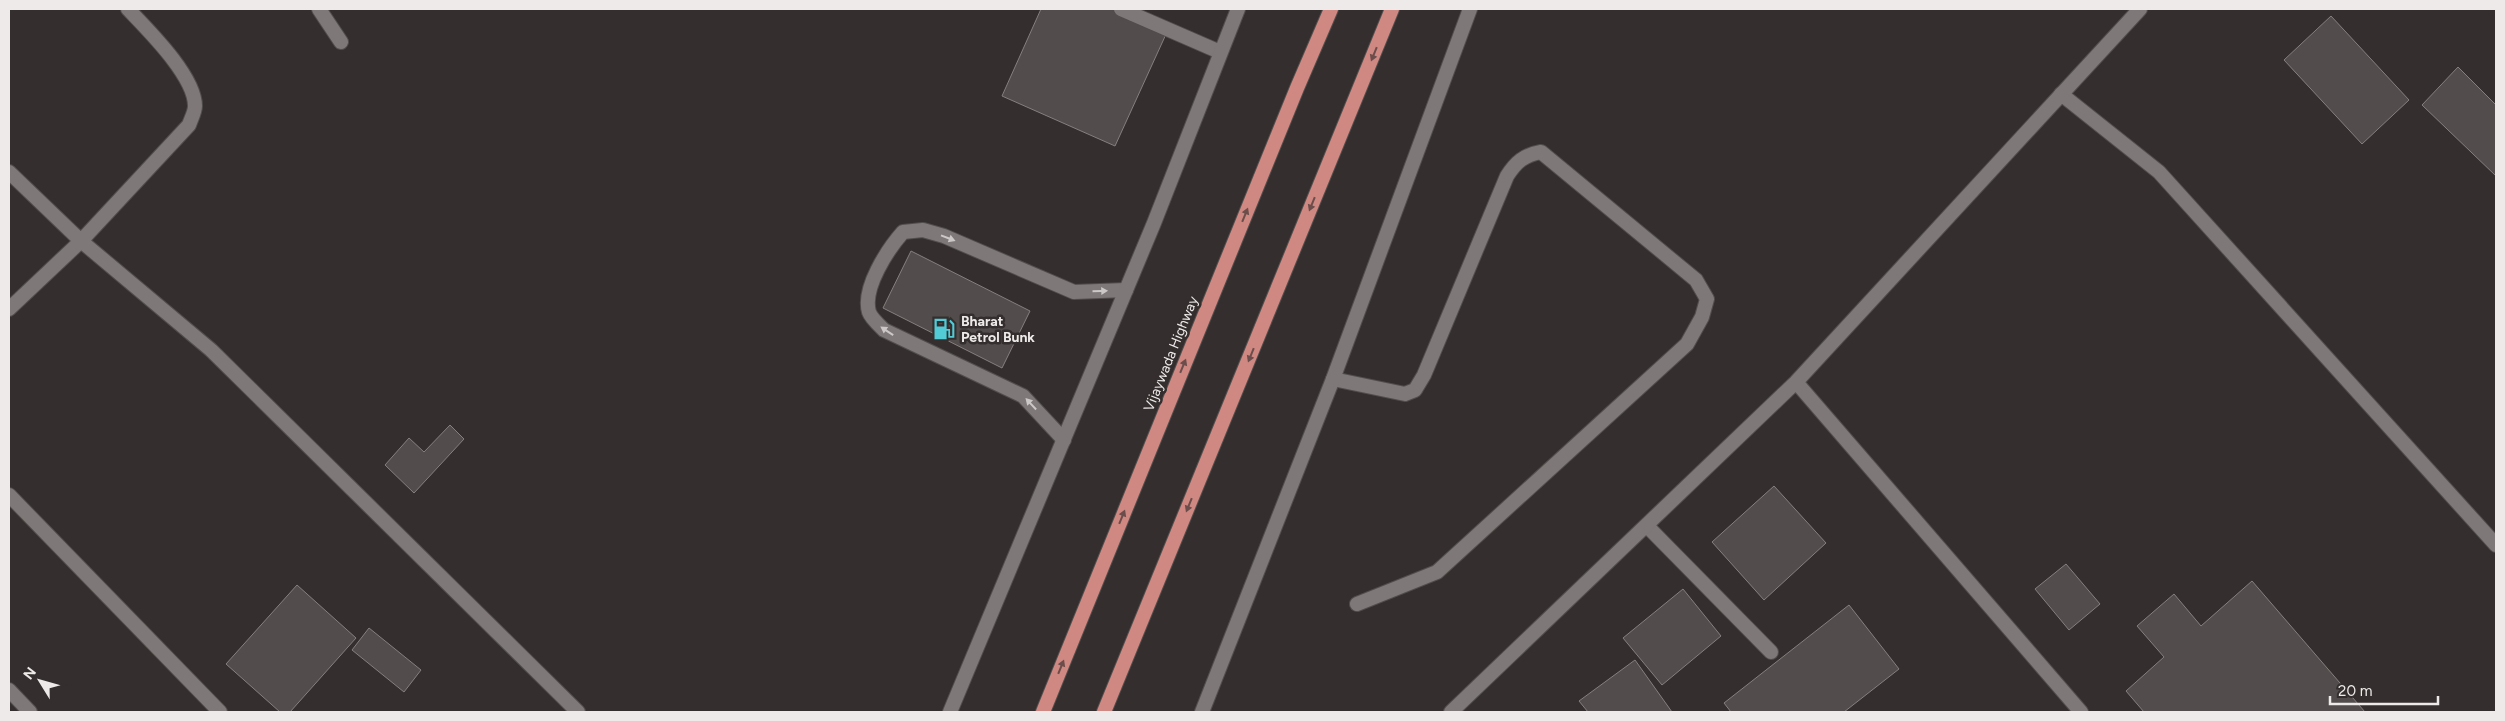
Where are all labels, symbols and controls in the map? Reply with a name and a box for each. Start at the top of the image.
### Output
one-way arrow [1369,47,1377,61]
one-way arrow [1308,197,1316,211]
one-way arrow [1241,208,1249,223]
one-way arrow [941,235,955,243]
one-way arrow [1092,287,1108,295]
street label: Vijaywada Highway [1140,293,1202,414]
place label: Bharat Petrol Bunk [961,313,1035,346]
fuel station icon: Bharat Petrol Bunk [931,316,957,342]
one-way arrow [880,326,894,335]
one-way arrow [1246,348,1254,362]
one-way arrow [1180,359,1188,373]
one-way arrow [1025,399,1037,411]
one-way arrow [1185,498,1193,513]
one-way arrow [1119,509,1127,524]
north arrow [15,656,65,706]
one-way arrow [1057,659,1065,674]
text: N [20,664,40,683]
scale bar [2330,674,2438,706]
text: 20 m [2338,682,2372,700]

